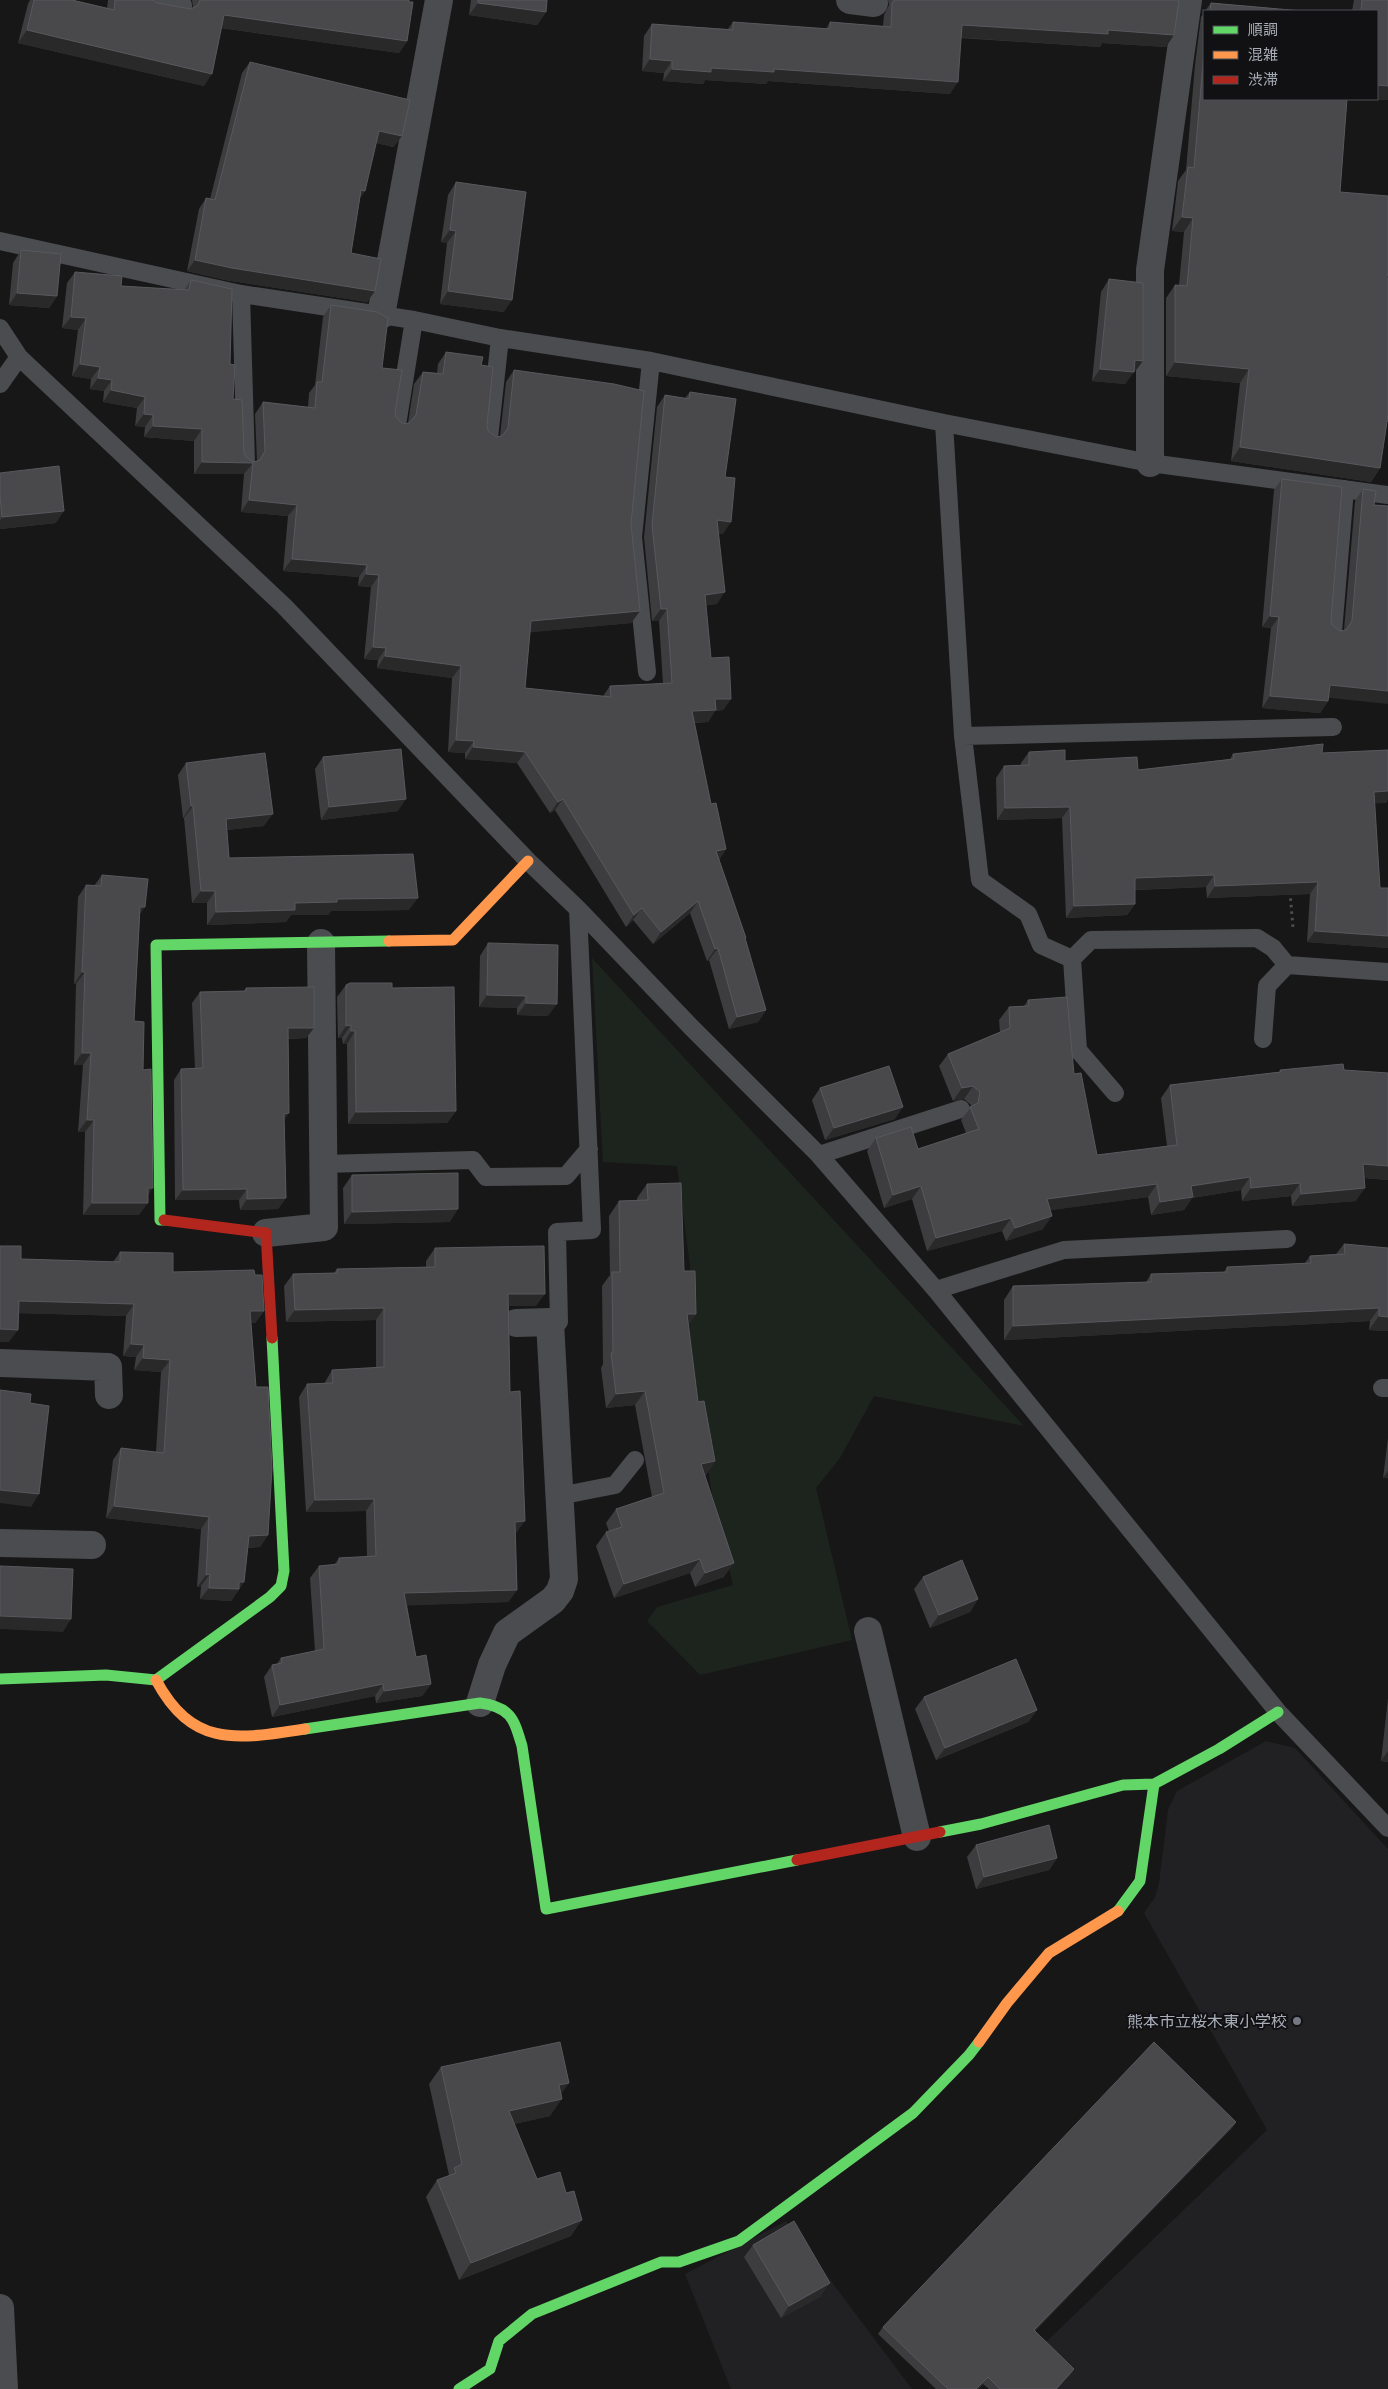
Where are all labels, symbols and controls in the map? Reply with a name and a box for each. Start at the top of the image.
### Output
legend [1203,10,1378,100]
text: 順調 [1248,21,1278,39]
text: 混雑 [1248,46,1278,64]
text: 渋滞 [1248,71,1278,89]
place label: 熊本市立桜木東小学校 [1127,2012,1287,2031]
marker: 熊本市立桜木東小学校 [1291,2015,1303,2027]

